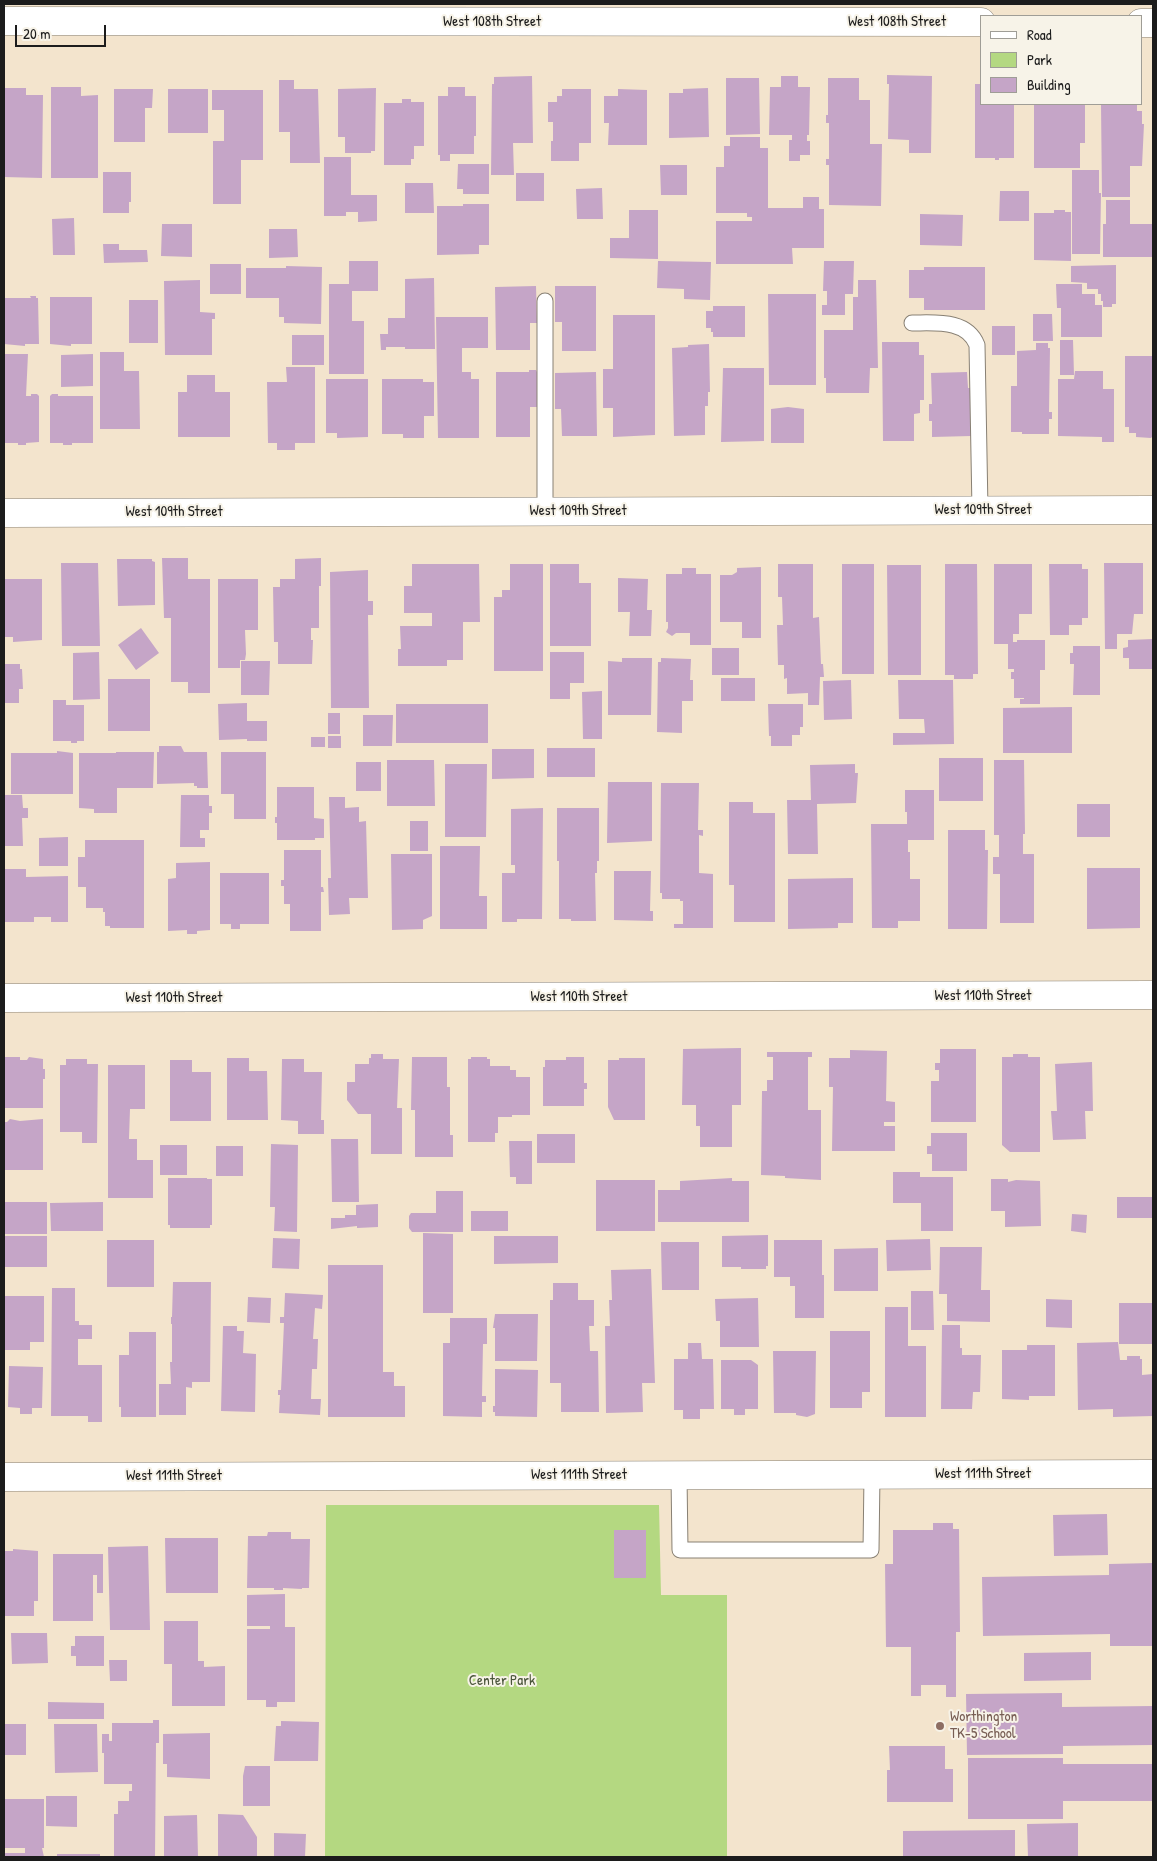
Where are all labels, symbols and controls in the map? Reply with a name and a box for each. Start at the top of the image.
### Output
street label: West 108th Street [443,13,541,31]
street label: West 108th Street [848,13,946,31]
scale bar [18,15,109,47]
legend [980,15,1142,105]
text: 20 m [23,23,50,44]
text: Road [1027,24,1052,45]
text: Park [1027,49,1052,70]
text: Building [1027,74,1071,95]
street label: West 109th Street [934,501,1032,519]
street label: West 109th Street [529,502,627,520]
street label: West 109th Street [125,503,223,521]
street label: West 110th Street [934,987,1032,1005]
street label: West 110th Street [530,988,628,1006]
street label: West 110th Street [125,989,223,1007]
street label: West 111th Street [935,1465,1031,1483]
street label: West 111th Street [531,1466,627,1484]
street label: West 111th Street [126,1467,222,1485]
park label: Center Park [469,1672,535,1690]
place label: Worthington TK-5 School [950,1708,1017,1743]
marker: Worthington TK-5 School [934,1720,946,1732]

